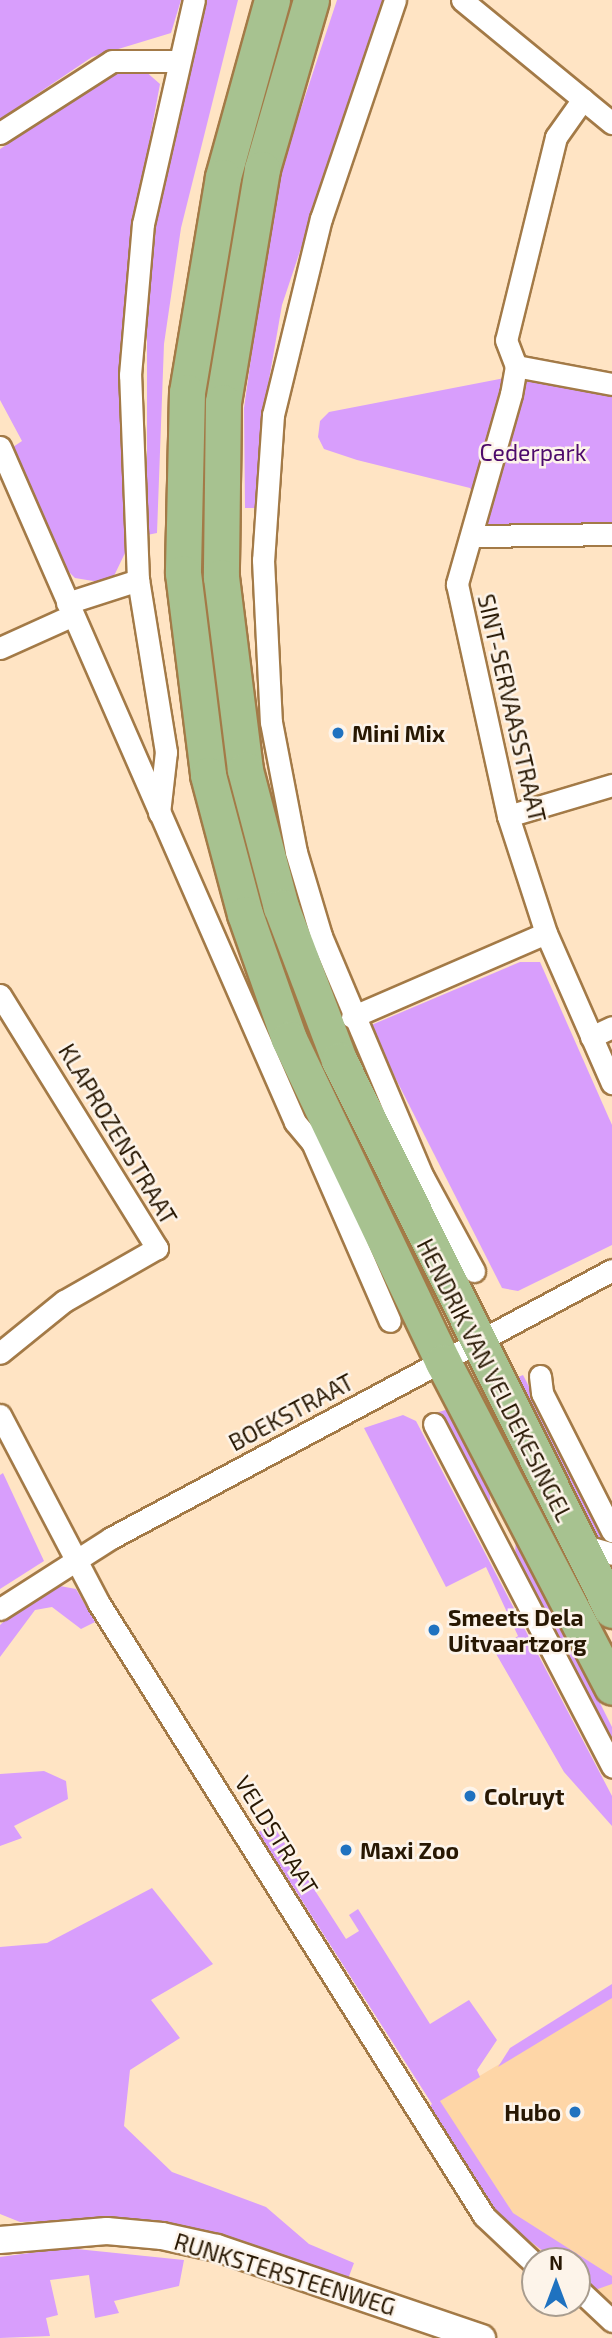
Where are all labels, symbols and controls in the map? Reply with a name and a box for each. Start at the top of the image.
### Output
park label: Cederpark [479,438,587,466]
street label: SINT-SERVAASSTRAAT [472,591,552,825]
place label: Mini Mix [352,719,445,747]
marker: Mini Mix [330,725,346,741]
street label: KLAPROZENSTRAAT [53,1039,183,1229]
street label: HENDRIK VAN VELDEKESINGEL [411,1233,579,1527]
street label: BOEKSTRAAT [224,1368,358,1456]
place label: Smeets Dela Uitvaartzorg [448,1603,587,1657]
marker: Smeets Dela Uitvaartzorg [426,1622,442,1638]
street label: VELDSTRAAT [230,1770,324,1900]
place label: Colruyt [484,1782,565,1810]
marker: Colruyt [462,1788,478,1804]
place label: Maxi Zoo [360,1836,459,1864]
marker: Maxi Zoo [338,1842,354,1858]
place label: Hubo [504,2098,561,2126]
marker: Hubo [567,2104,583,2120]
street label: RUNKSTERSTEENWEG [171,2227,399,2321]
north arrow [521,2247,591,2317]
text: N [549,2251,563,2274]

